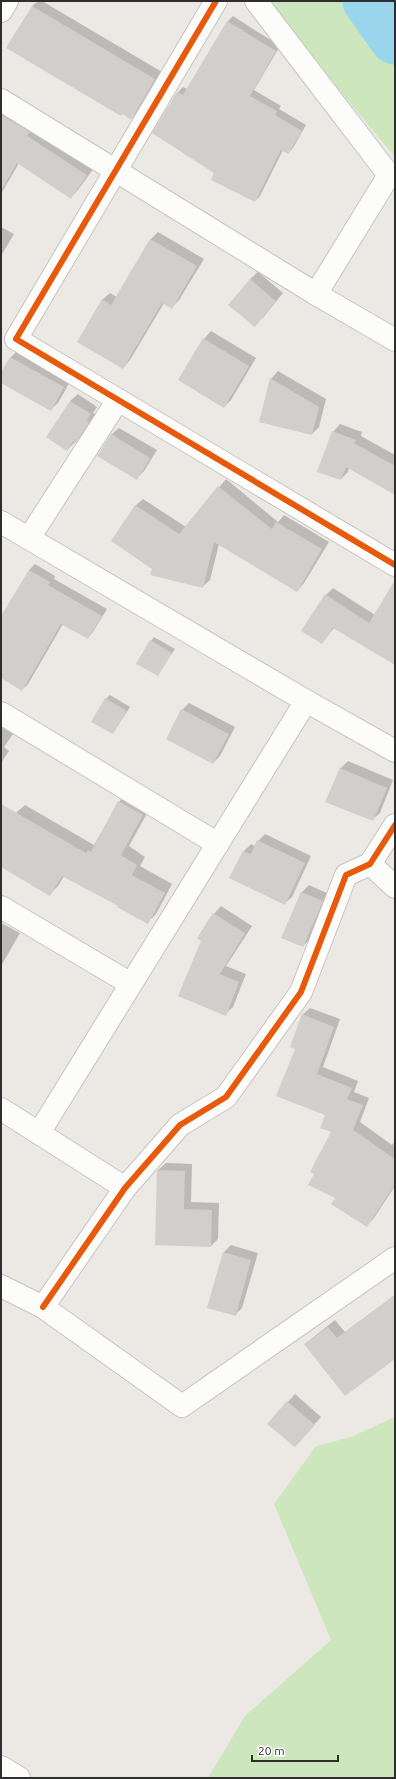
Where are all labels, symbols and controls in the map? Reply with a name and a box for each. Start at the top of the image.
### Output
scale bar [252,1737,338,1763]
text: 20 m [258,1744,285,1757]

